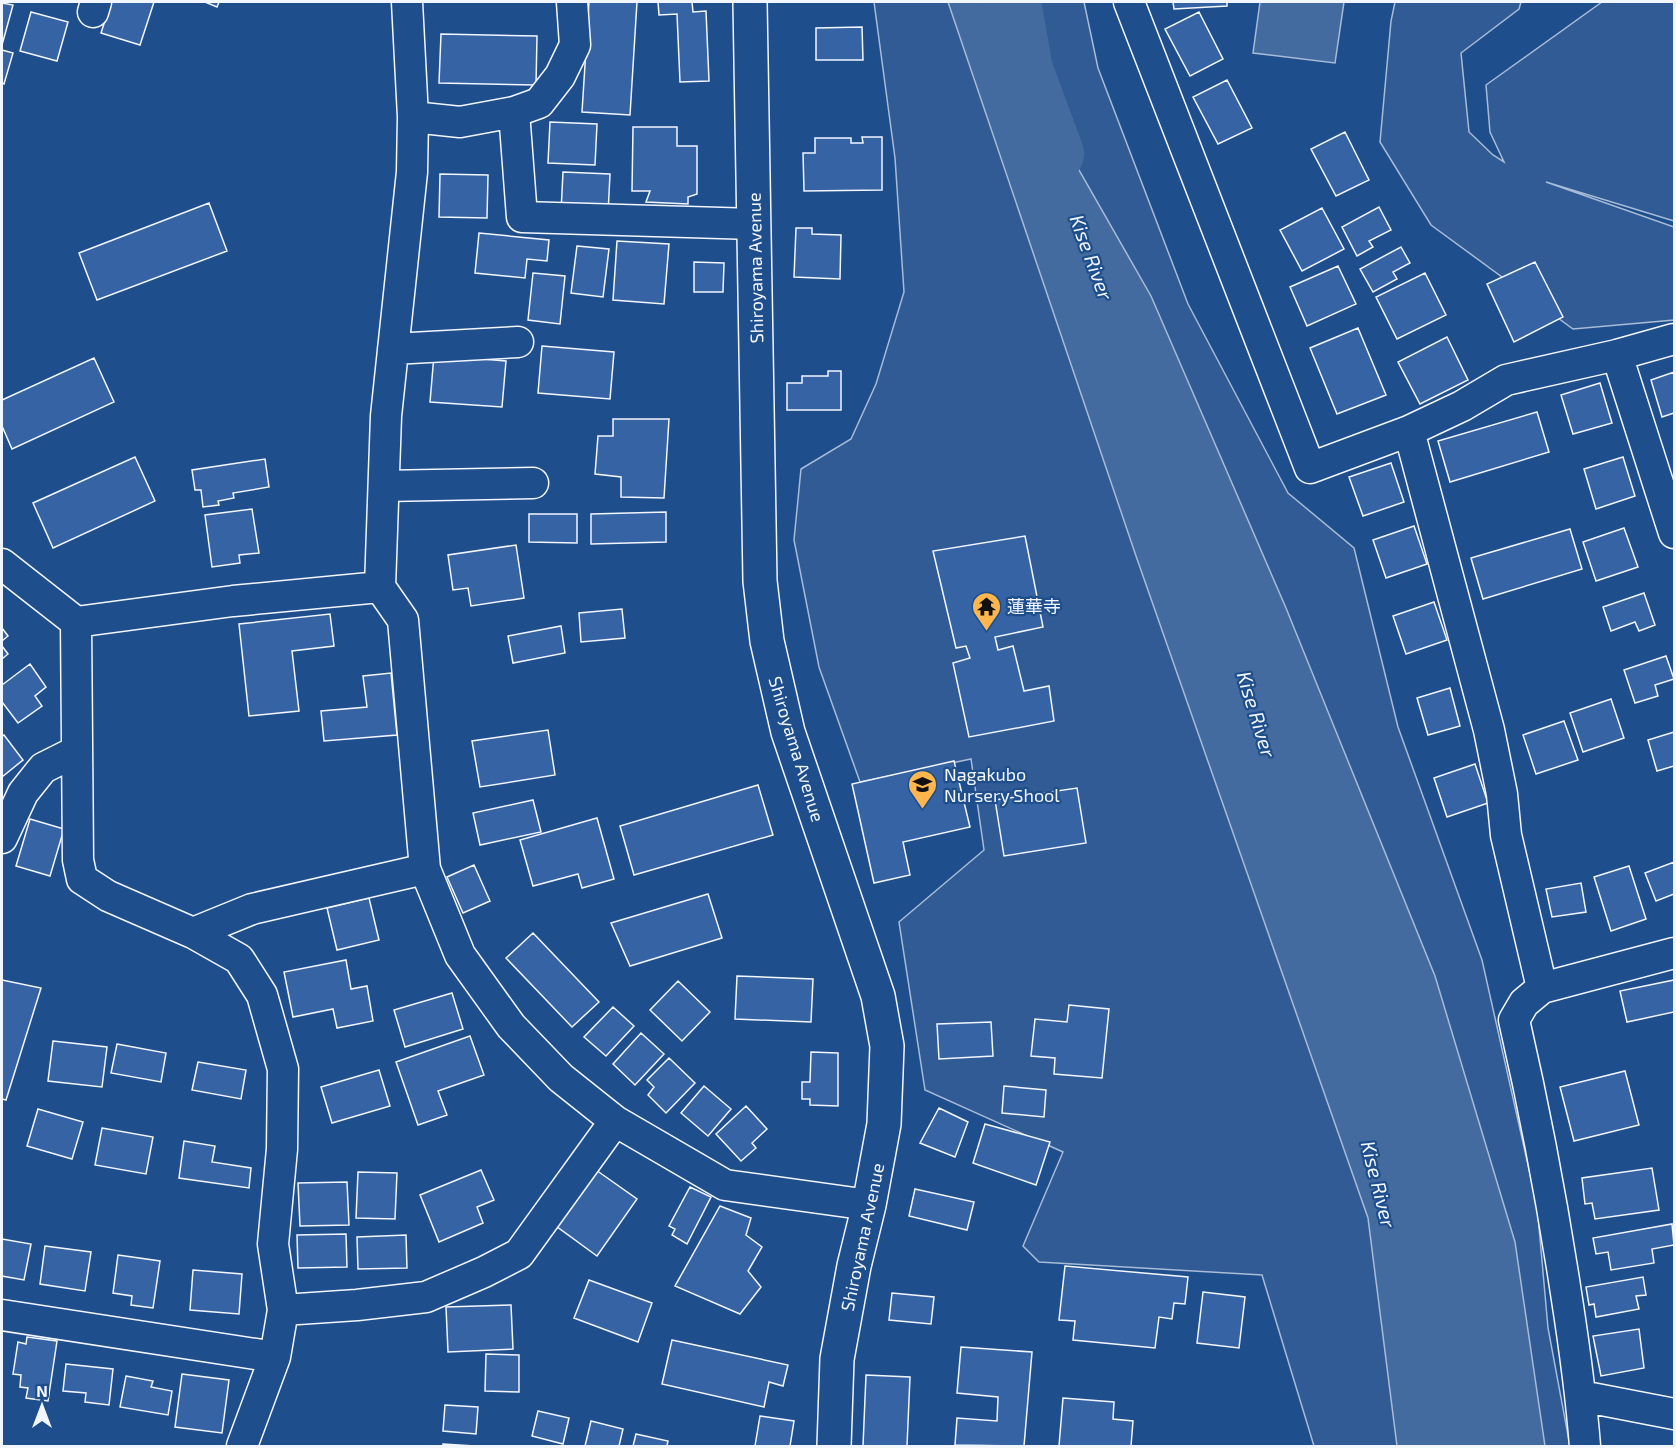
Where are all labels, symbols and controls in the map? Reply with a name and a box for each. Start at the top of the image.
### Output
street label: Shiroyama Avenue [743,192,767,344]
water label: Kise River [1066,211,1119,304]
temple icon: 蓮華寺 [970,590,1002,632]
place label: 蓮華寺 [1007,595,1061,617]
water label: Kise River [1233,668,1282,761]
street label: Shiroyama Avenue [764,674,830,824]
place label: Nagakubo Nursery Shool [944,763,1060,806]
school or university icon: Nagakubo Nursery Shool [907,768,939,810]
water label: Kise River [1357,1138,1402,1231]
street label: Shiroyama Avenue [836,1161,888,1313]
north arrow [12,1376,72,1436]
text: N [36,1381,48,1400]

